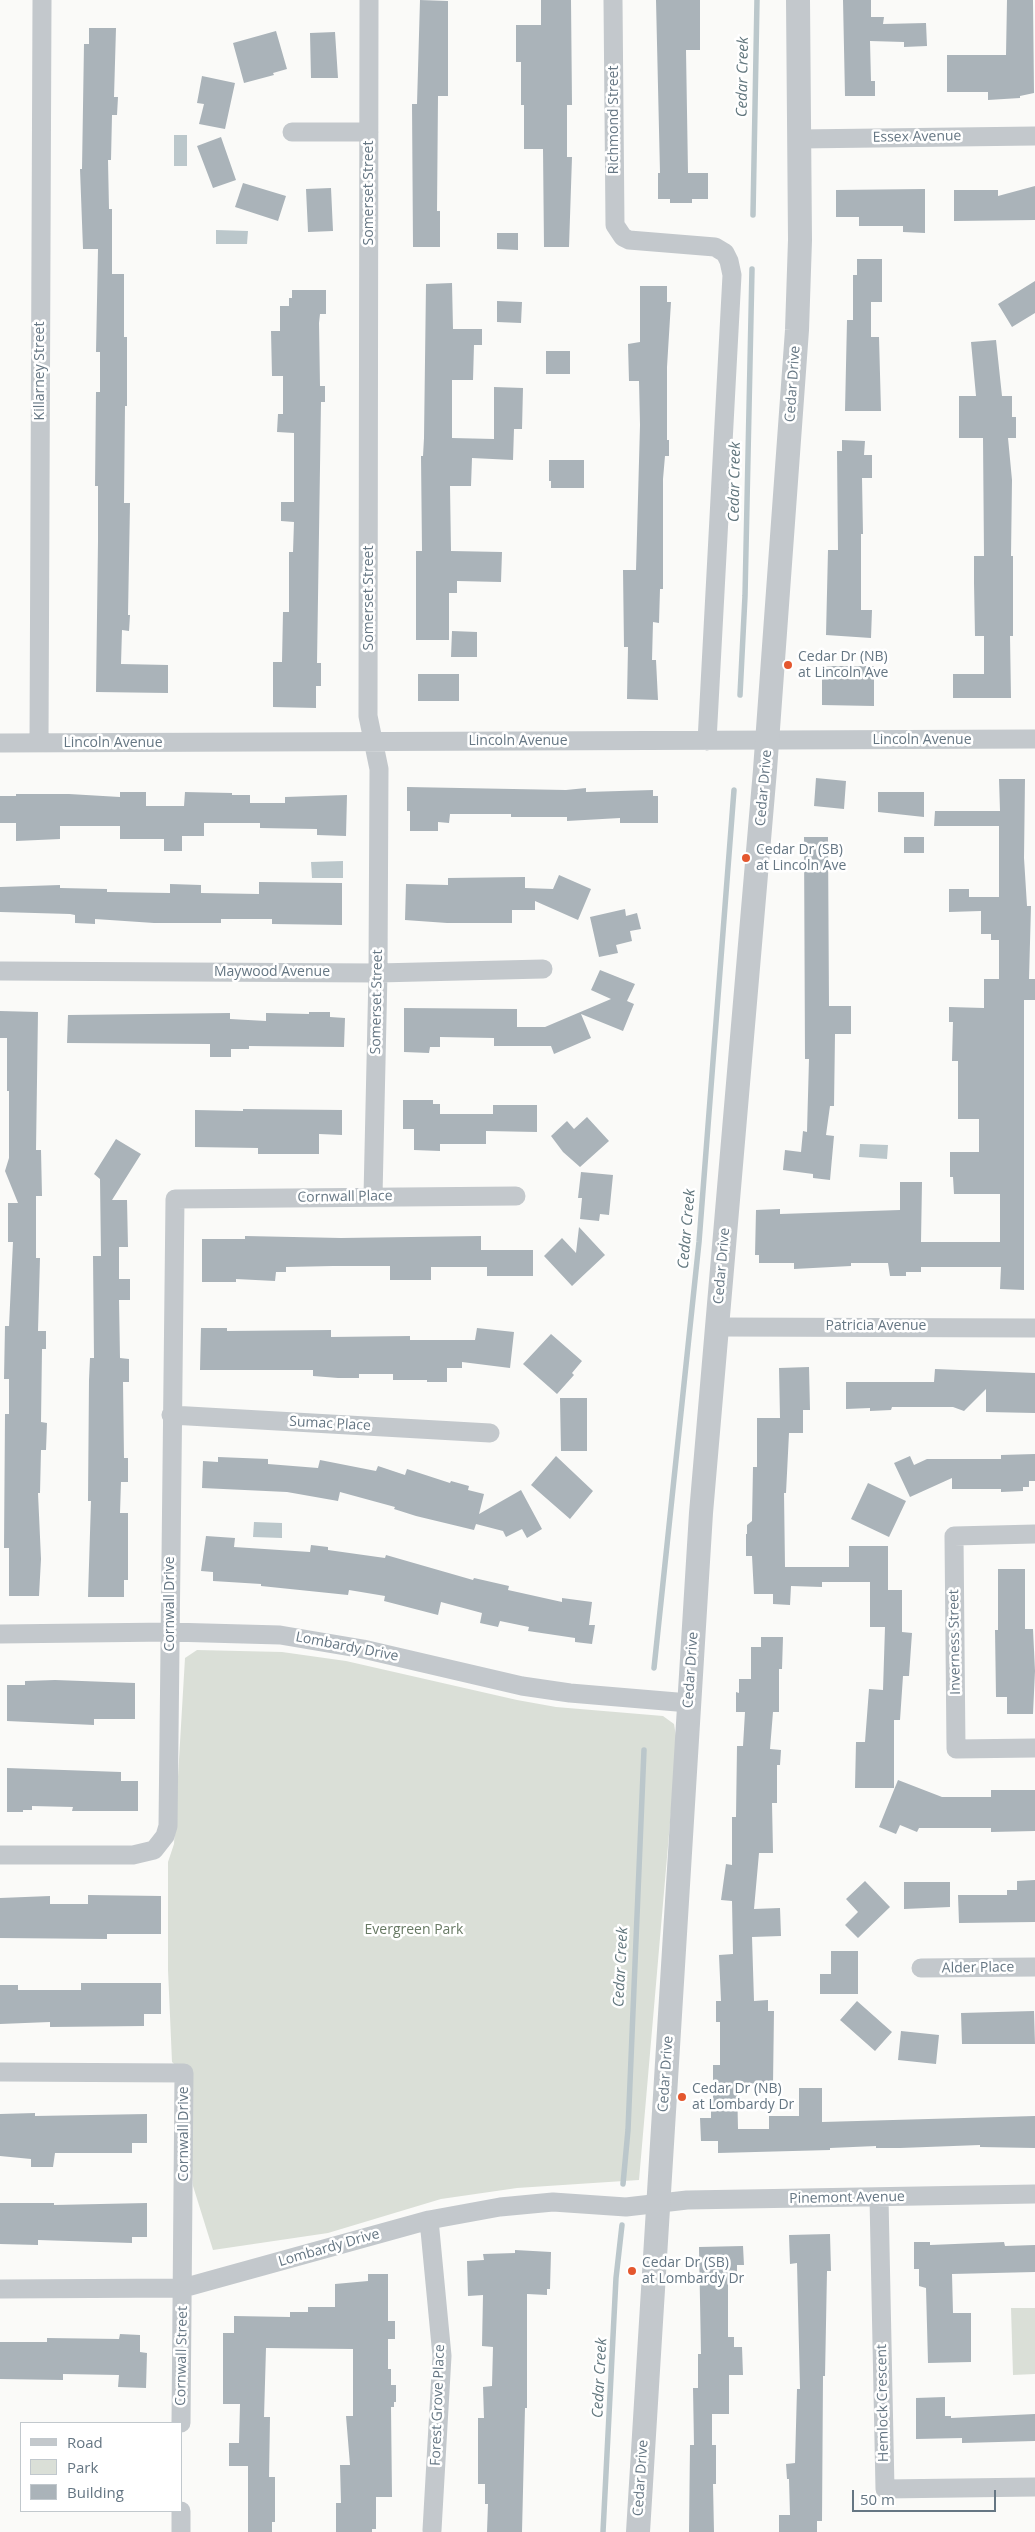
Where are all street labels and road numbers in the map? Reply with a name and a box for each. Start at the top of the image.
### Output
street label: Richmond Street [606,66,622,174]
street label: Essex Avenue [873,128,961,146]
street label: Somerset Street [361,141,377,245]
street label: Killarney Street [32,322,48,420]
street label: Cedar Drive [782,345,804,423]
street label: Somerset Street [361,546,377,650]
street label: Lincoln Avenue [872,732,972,748]
street label: Lincoln Avenue [468,733,568,749]
street label: Lincoln Avenue [63,735,163,751]
street label: Cedar Drive [752,749,776,827]
street label: Somerset Street [368,949,386,1055]
street label: Maywood Avenue [214,964,330,980]
street label: Cornwall Place [297,1188,393,1206]
street label: Cedar Drive [710,1227,734,1305]
street label: Patricia Avenue [826,1318,926,1334]
street label: Sumac Place [289,1413,371,1435]
street label: Cornwall Drive [162,1556,178,1652]
street label: Inverness Street [946,1589,964,1695]
street label: Lombardy Drive [294,1629,400,1665]
street label: Cedar Drive [680,1631,702,1709]
street label: Alder Place [942,1959,1014,1977]
street label: Cedar Drive [655,2035,677,2113]
street label: Cornwall Drive [176,2086,192,2182]
street label: Pinemont Avenue [789,2189,905,2207]
street label: Lombardy Drive [277,2226,381,2270]
street label: Cornwall Street [173,2306,191,2406]
street label: Forest Grove Place [427,2344,449,2466]
street label: Hemlock Crescent [874,2344,892,2462]
street label: Cedar Drive [630,2439,652,2517]

